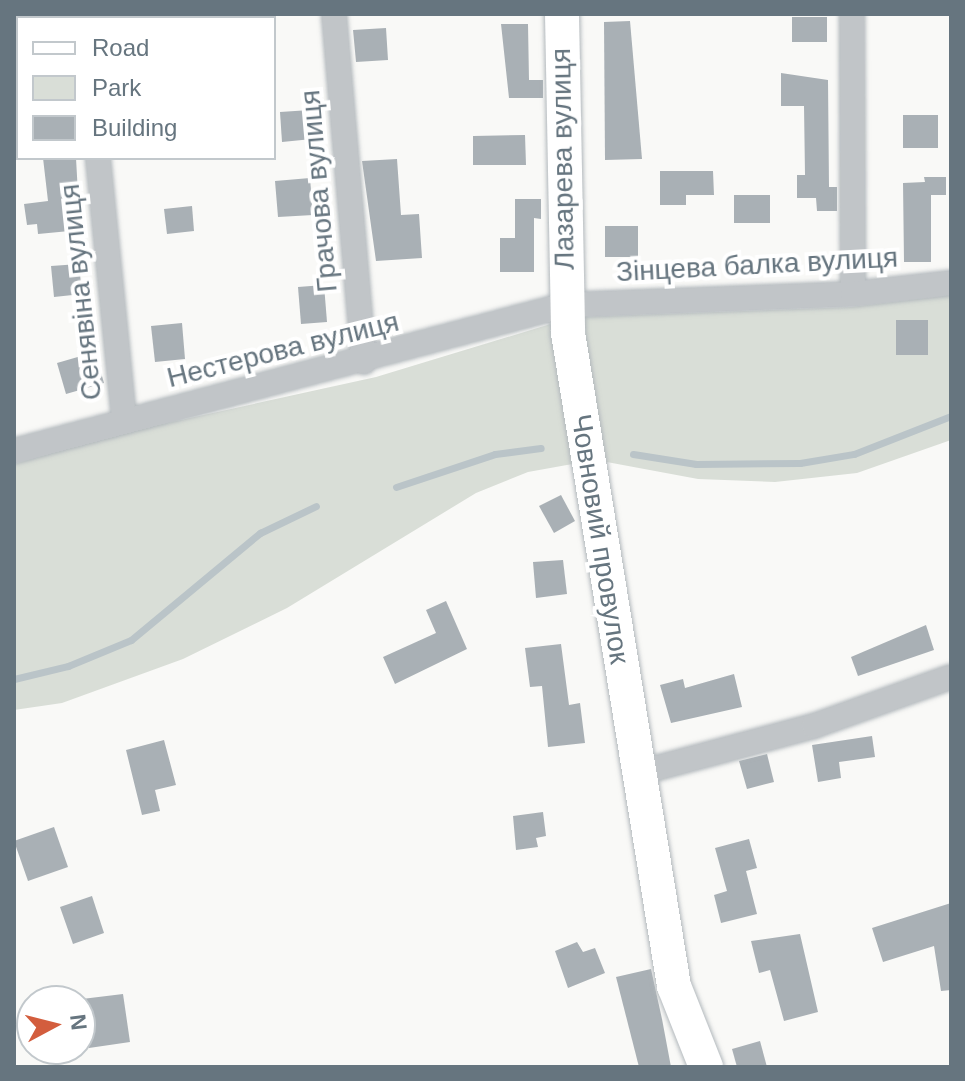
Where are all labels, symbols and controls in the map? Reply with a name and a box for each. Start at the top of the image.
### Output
legend [16,16,276,160]
text: Road [92,34,149,61]
street label: Лазарева вулиця [544,48,582,270]
text: Park [92,74,141,101]
street label: Грачова вулиця [293,88,345,294]
text: Building [92,114,177,141]
street label: Сенявіна вулиця [53,182,109,402]
street label: Зінцева балка вулиця [615,241,899,289]
street label: Нестерова вулиця [164,305,402,395]
street label: Човновий провулок [564,412,636,666]
north arrow [16,985,96,1065]
text: N [65,1013,92,1032]

